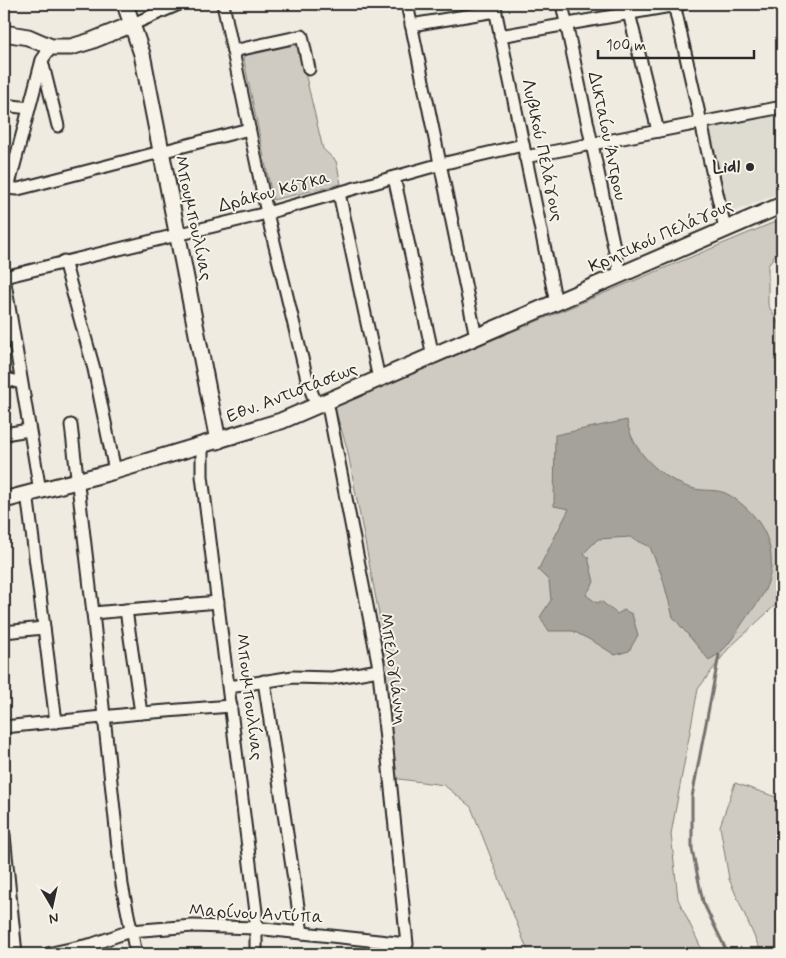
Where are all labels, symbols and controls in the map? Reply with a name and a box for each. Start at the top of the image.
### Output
scale bar [598,28,755,60]
text: 100 m [606,36,646,56]
street label: Δικταίου Άντρου [582,69,632,203]
street label: Λυβικού Πελάγους [515,76,569,224]
street label: Μπουμπουλίνας [168,153,218,283]
place label: Lidl [712,155,740,179]
marker: Lidl [744,161,756,173]
street label: Δράκου Κόγκα [216,166,332,218]
street label: Κρητικού Πελάγους [585,193,737,279]
street label: Εθν. Αντιστάσεως [223,357,361,429]
street label: Μπελογιάννη [373,612,413,726]
street label: Μπουμπουλίνας [229,632,269,762]
north arrow [28,880,78,930]
street label: Μαρίνου Αντύπα [188,898,324,930]
text: N [48,908,60,927]

